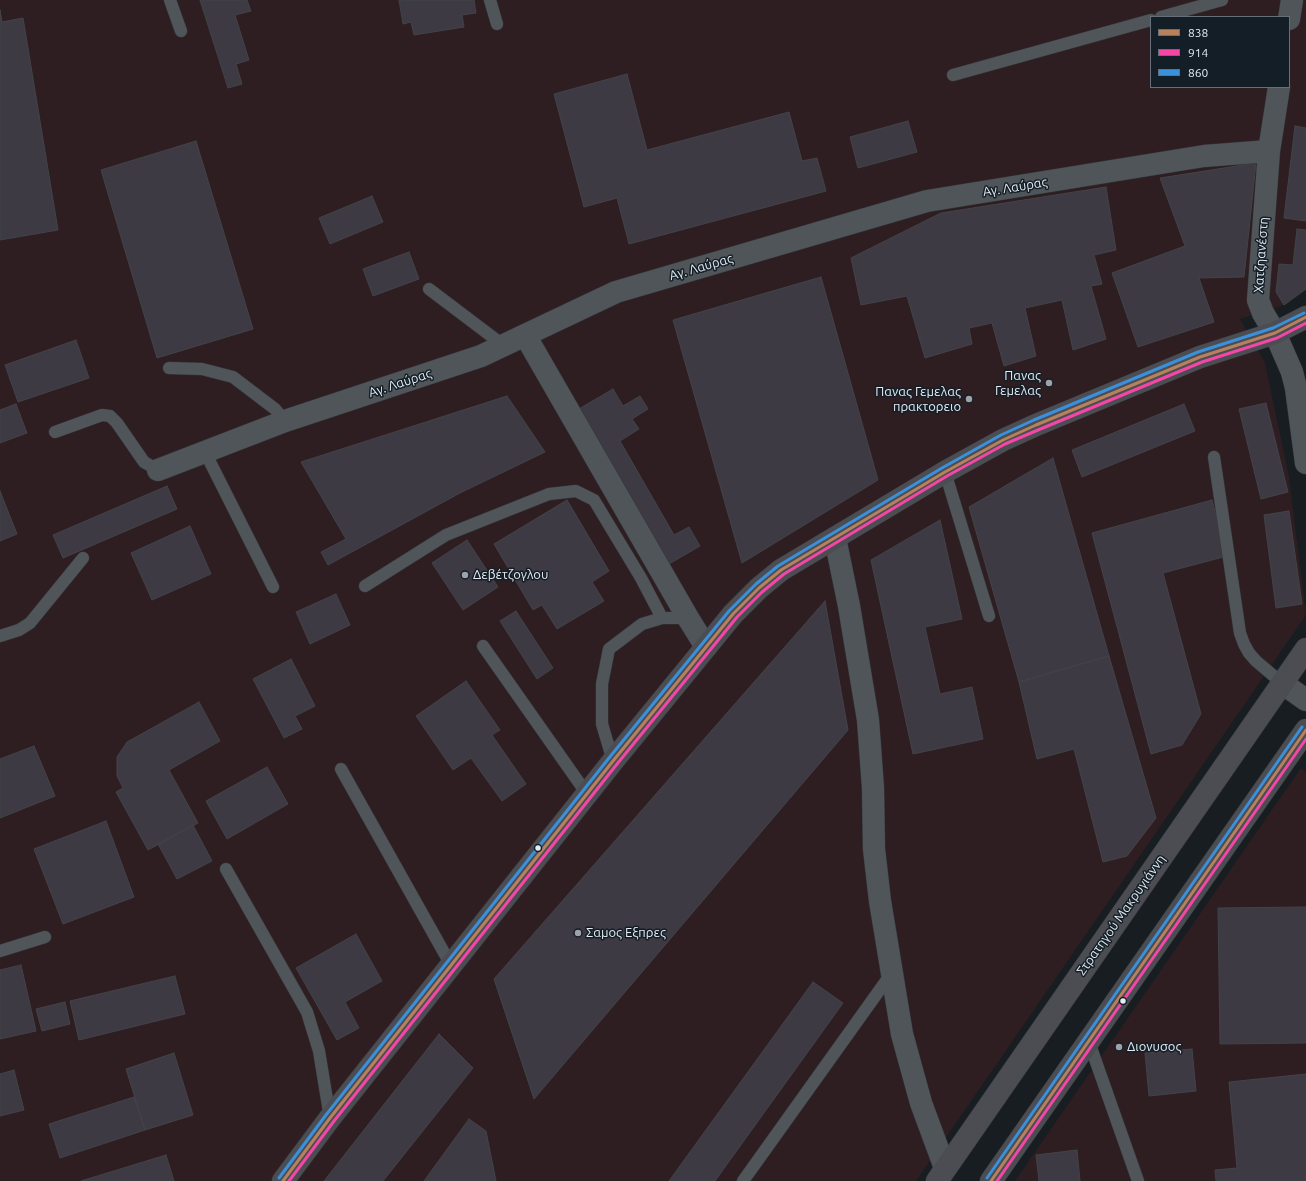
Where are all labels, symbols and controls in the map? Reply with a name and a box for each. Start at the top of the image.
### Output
legend [1150,16,1290,88]
text: 838 [1188,26,1208,39]
text: 914 [1188,46,1208,59]
text: 860 [1188,66,1208,79]
street label: Αγ. Λαύρας [982,174,1048,200]
street label: Χατζηανέστη [1251,216,1271,294]
street label: Αγ. Λαύρας [667,251,735,283]
street label: Αγ. Λαύρας [367,365,433,401]
place label: Πανας Γεμελας [995,368,1041,399]
marker: Πανας Γεμελας [1044,378,1054,388]
place label: Πανας Γεμελας πρακτορειο [875,384,961,415]
marker: Πανας Γεμελας πρακτορειο [964,394,974,404]
place label: Δεβέτζογλου [473,567,548,583]
marker: Δεβέτζογλου [460,570,470,580]
unlabelled marker [533,843,543,853]
street label: Στρατηγού Μακρυγιάννη [1073,852,1169,978]
place label: Σαμος Εξπρες [586,925,666,941]
marker: Σαμος Εξπρες [573,928,583,938]
unlabelled marker [1118,996,1128,1006]
place label: Διονυσος [1127,1039,1181,1055]
marker: Διονυσος [1114,1042,1124,1052]

